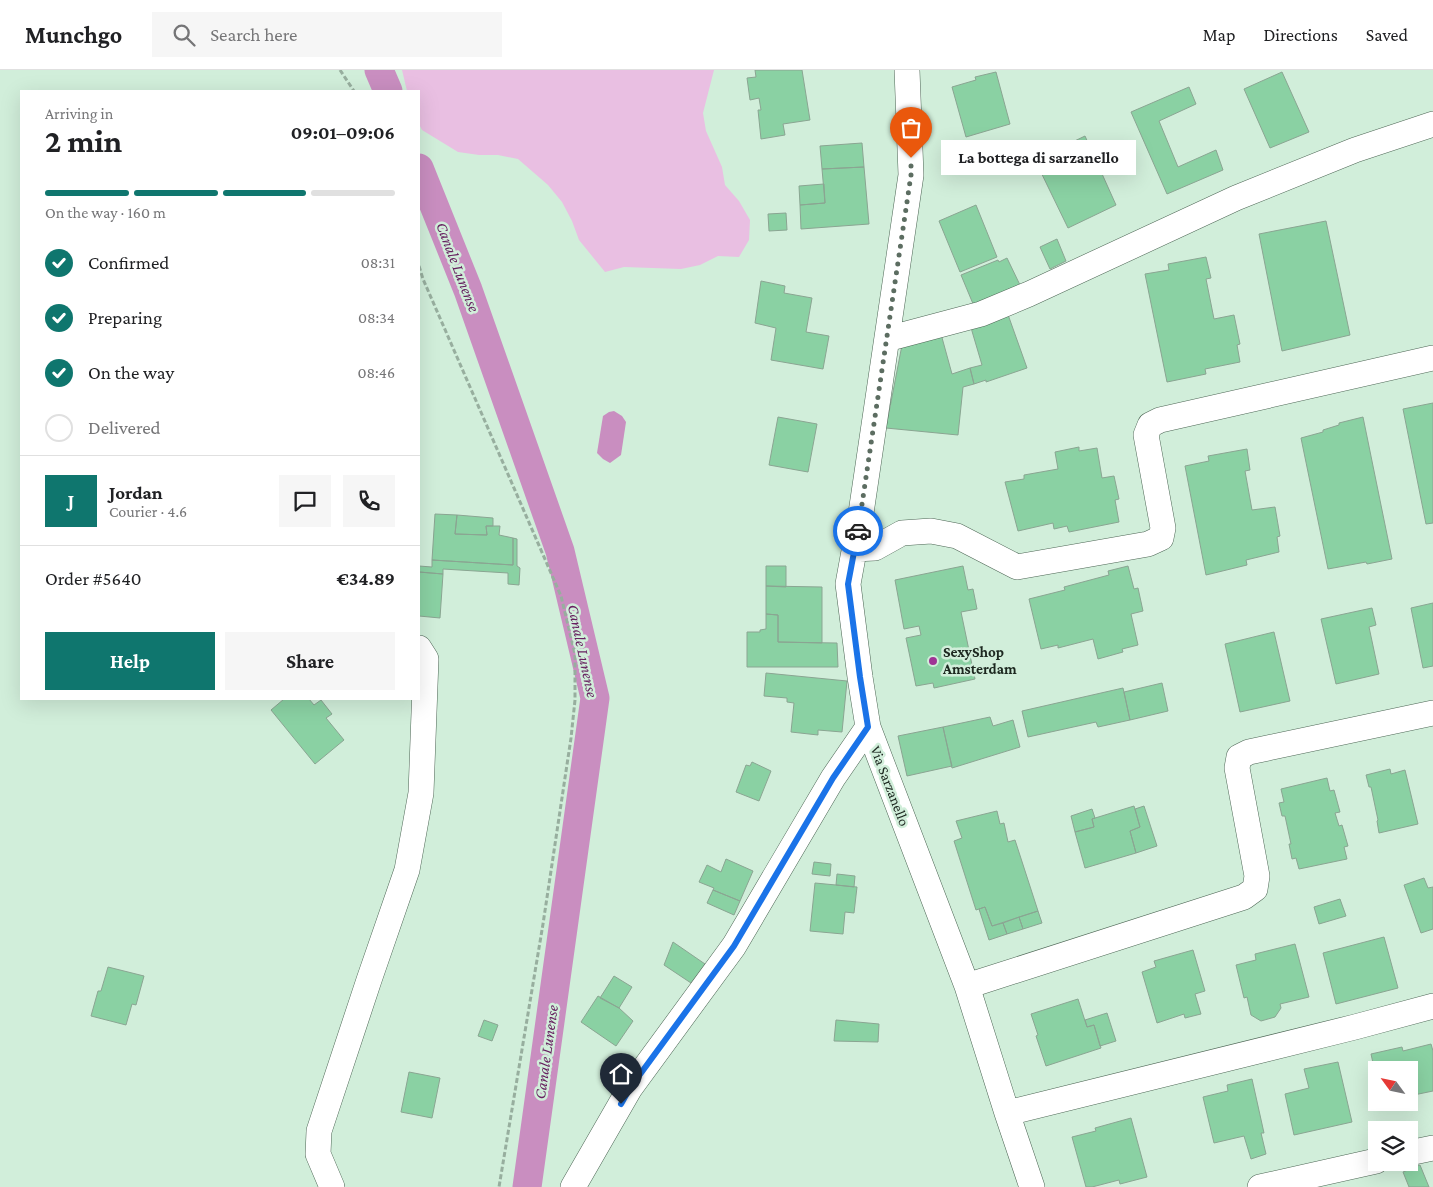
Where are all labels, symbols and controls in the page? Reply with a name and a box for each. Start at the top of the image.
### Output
search box [152,12,502,57]
text: Munchgo [25,21,122,48]
icon: search [170,21,198,49]
text: Search here [210,24,297,45]
text: Map [1203,25,1235,45]
text: Directions [1263,25,1338,45]
text: Saved [1366,25,1408,45]
text: Arriving in [45,105,113,122]
pin [890,107,932,158]
icon: bag [897,114,925,142]
text: 09:01–09:06 [291,122,395,143]
text: 2 min [45,123,122,159]
callout: La bottega di sarzanello [941,140,1136,176]
text: La bottega di sarzanello [958,149,1119,166]
text: On the way · 160 m [45,204,166,221]
water label: Canale Lunense [433,220,483,314]
icon: check [45,249,73,277]
text: Confirmed [88,252,169,273]
text: 08:31 [361,254,395,271]
icon: check [45,304,73,332]
text: Preparing [88,307,162,328]
text: 08:34 [358,309,395,326]
icon: check [45,359,73,387]
text: On the way [88,362,174,383]
text: 08:46 [357,364,395,381]
text: Delivered [88,417,161,438]
button: chat [279,475,331,527]
button: phone [343,475,395,527]
text: Jordan [109,482,163,503]
text: J [68,490,74,511]
text: Courier · 4.6 [109,503,187,520]
courier [833,506,883,556]
icon: car [844,517,872,545]
text: Order #5640 [45,568,142,589]
text: €34.89 [336,568,395,589]
water label: Canale Lunense [565,603,601,699]
button: Help [45,632,215,690]
button: Share [225,632,395,690]
place label: SexyShop Amsterdam [942,644,1017,677]
marker: SexyShop Amsterdam [927,655,939,667]
street label: Via Sarzanello [867,744,913,828]
water label: Canale Lunense [531,1004,561,1100]
pin [600,1053,642,1104]
icon: home [607,1060,635,1088]
north arrow [1368,1061,1418,1111]
map controls [1368,1061,1418,1171]
button: layers [1368,1121,1418,1171]

